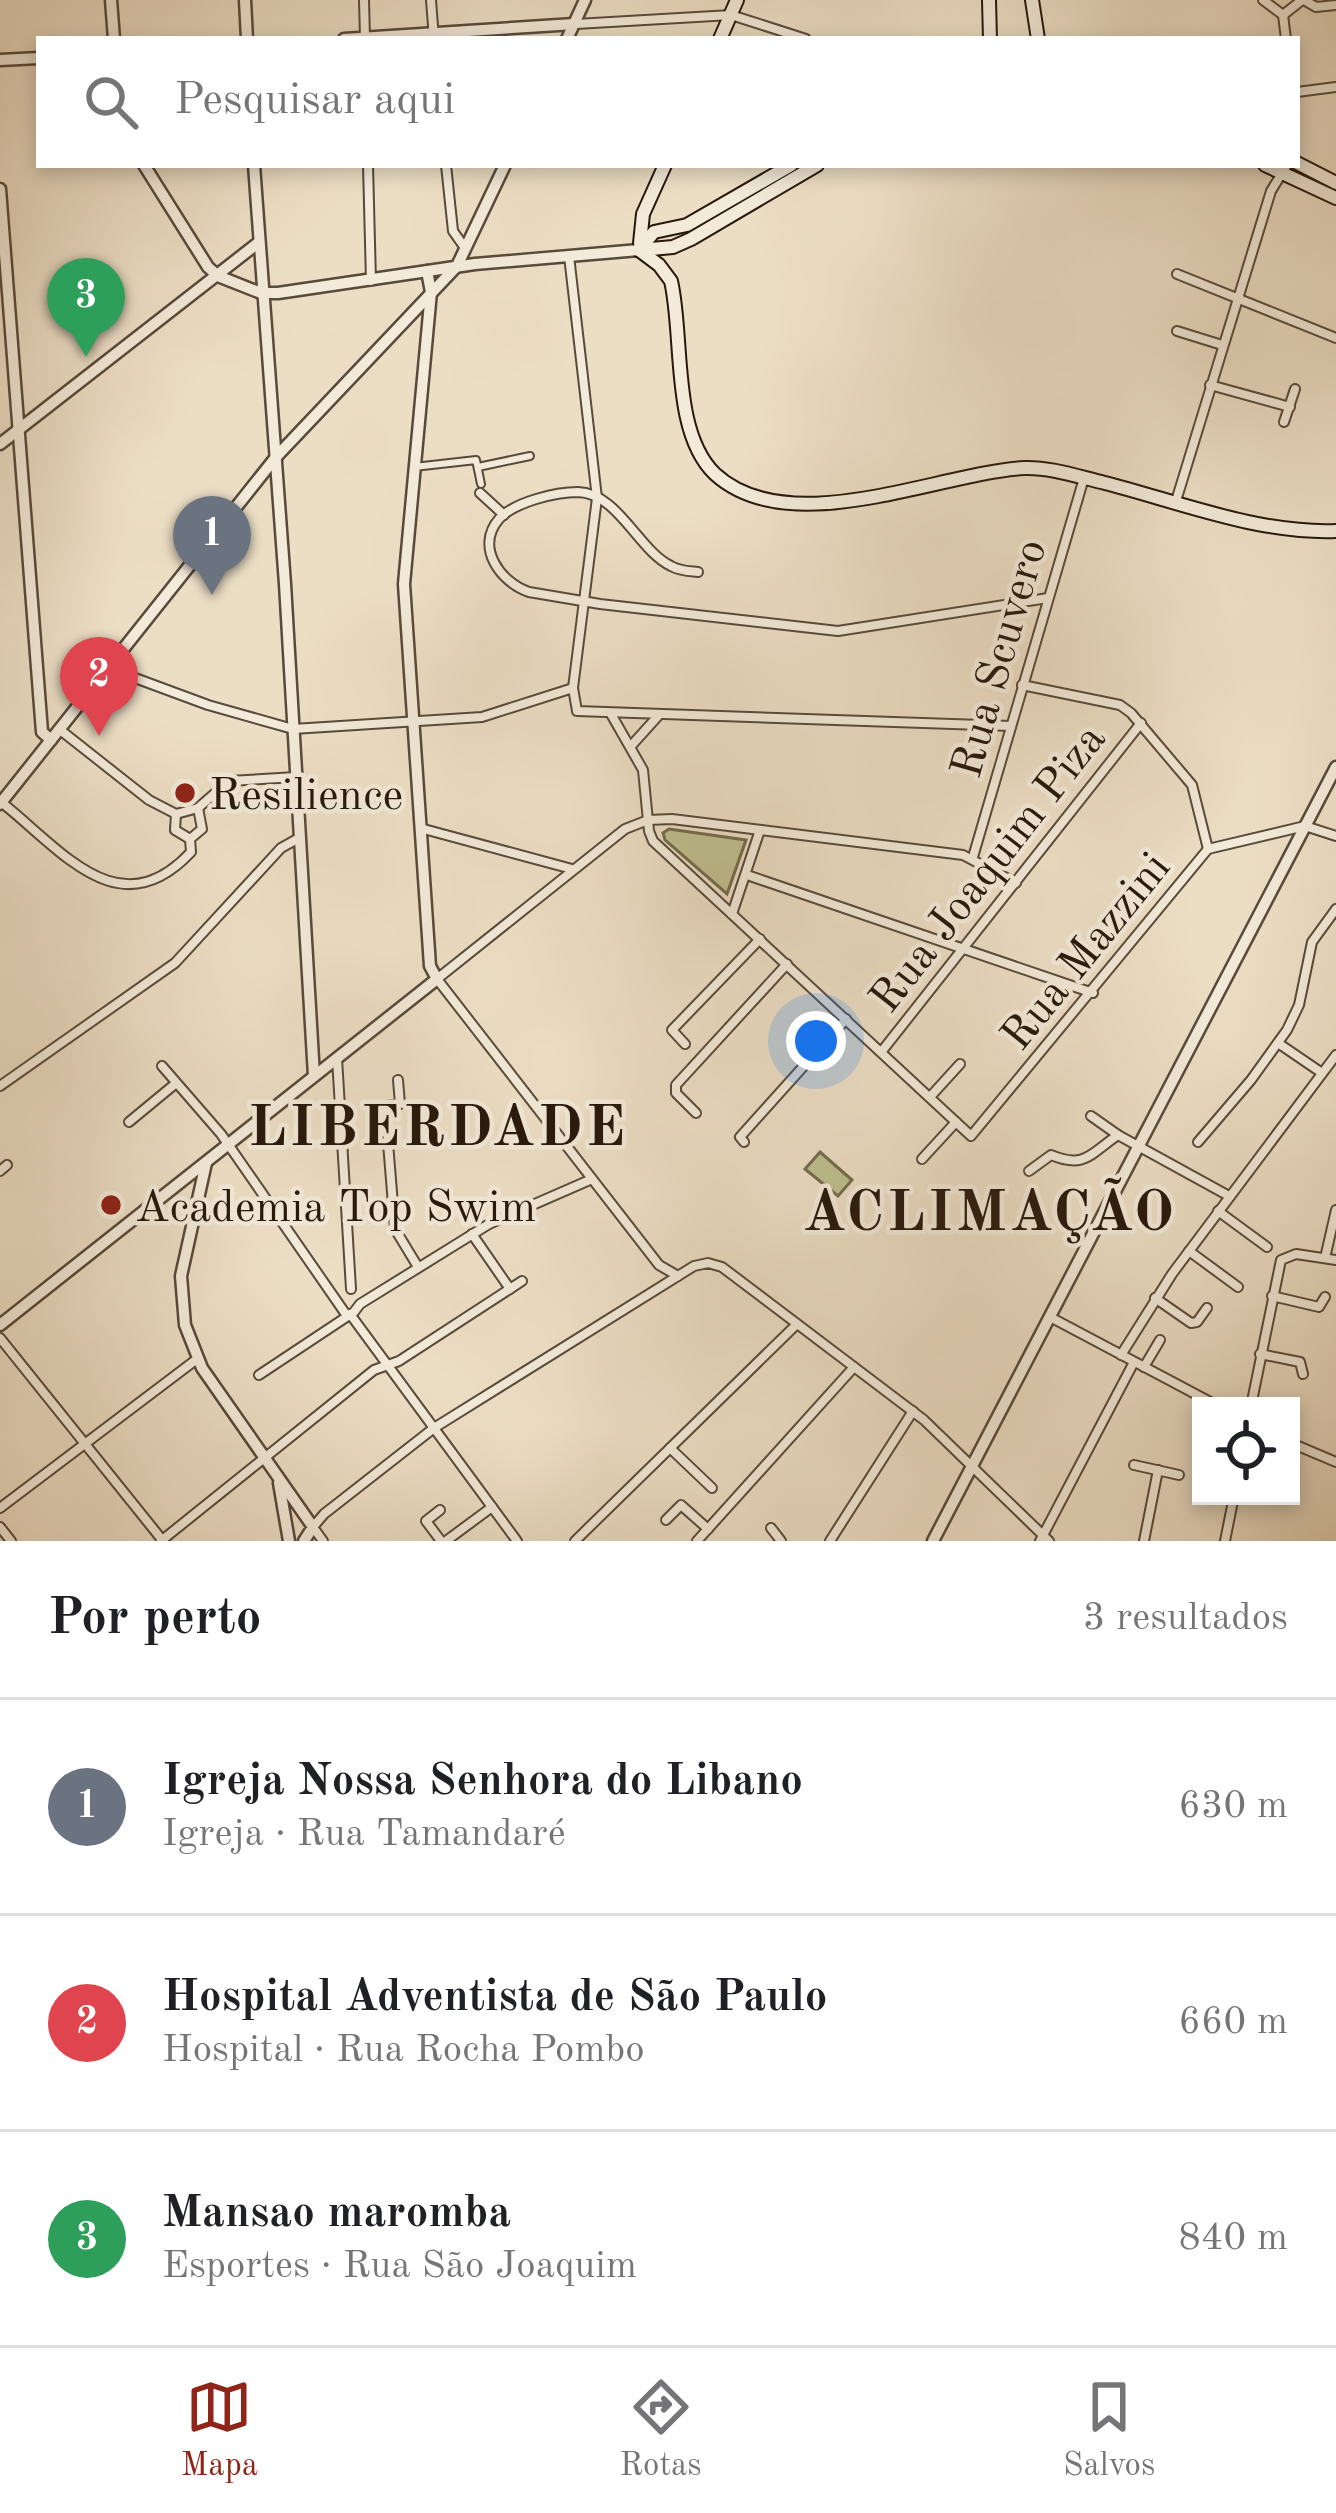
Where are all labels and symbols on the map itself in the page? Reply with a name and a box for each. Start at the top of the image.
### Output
pin: 3 [47,258,125,357]
pin: 1 [173,496,251,595]
street label: Rua Scuvero [946,535,1057,784]
pin: 2 [60,637,138,736]
street label: Rua Joaquim Piza [864,717,1116,1022]
place label: Resilience [209,775,403,820]
marker: Resilience [172,780,198,806]
street label: Rua Mazzini [995,846,1180,1060]
your location [786,1011,846,1071]
district label: LIBERDADE [248,1102,628,1159]
district label: ACLIMAÇÃO [803,1177,1177,1244]
place label: Academia Top Swim [135,1187,536,1232]
marker: Academia Top Swim [98,1192,124,1218]

